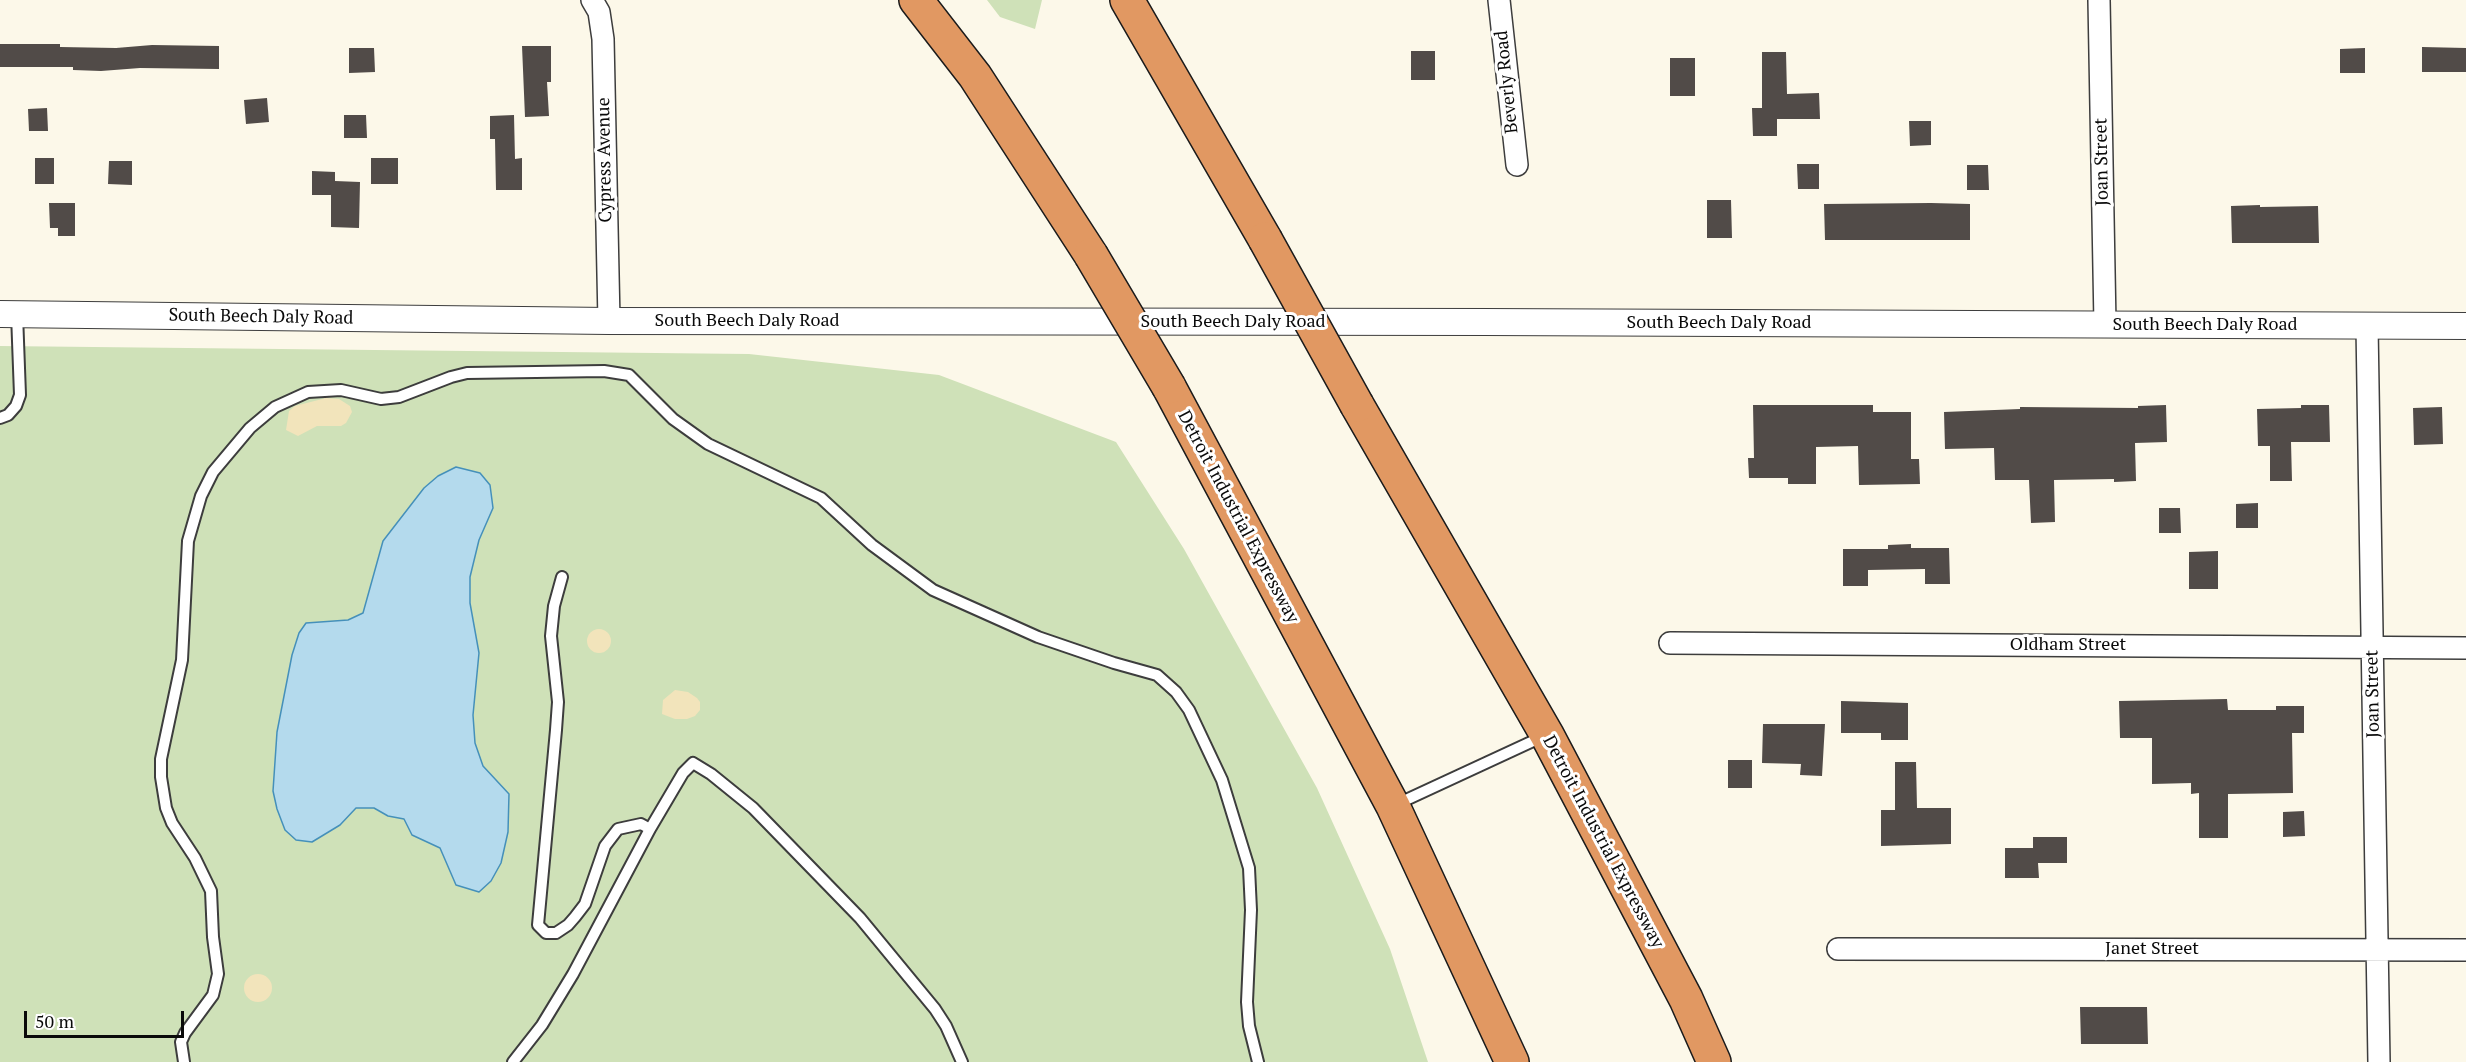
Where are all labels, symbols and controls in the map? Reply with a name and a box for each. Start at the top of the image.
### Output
street label: Beverly Road [1491,29,1523,135]
street label: Cypress Avenue [593,97,617,223]
street label: Joan Street [2090,118,2114,206]
street label: South Beech Daly Road [168,305,354,329]
street label: South Beech Daly Road [655,310,839,332]
street label: South Beech Daly Road [1141,311,1325,333]
street label: South Beech Daly Road [1627,312,1811,334]
street label: South Beech Daly Road [2113,314,2297,336]
street label: Detroit Industrial Expressway [1173,407,1303,627]
street label: Oldham Street [2010,634,2126,656]
street label: Joan Street [2361,650,2385,738]
street label: Detroit Industrial Expressway [1538,732,1668,952]
street label: Janet Street [2105,938,2199,960]
scale bar [27,999,188,1037]
text: 50 m [35,1009,74,1033]

